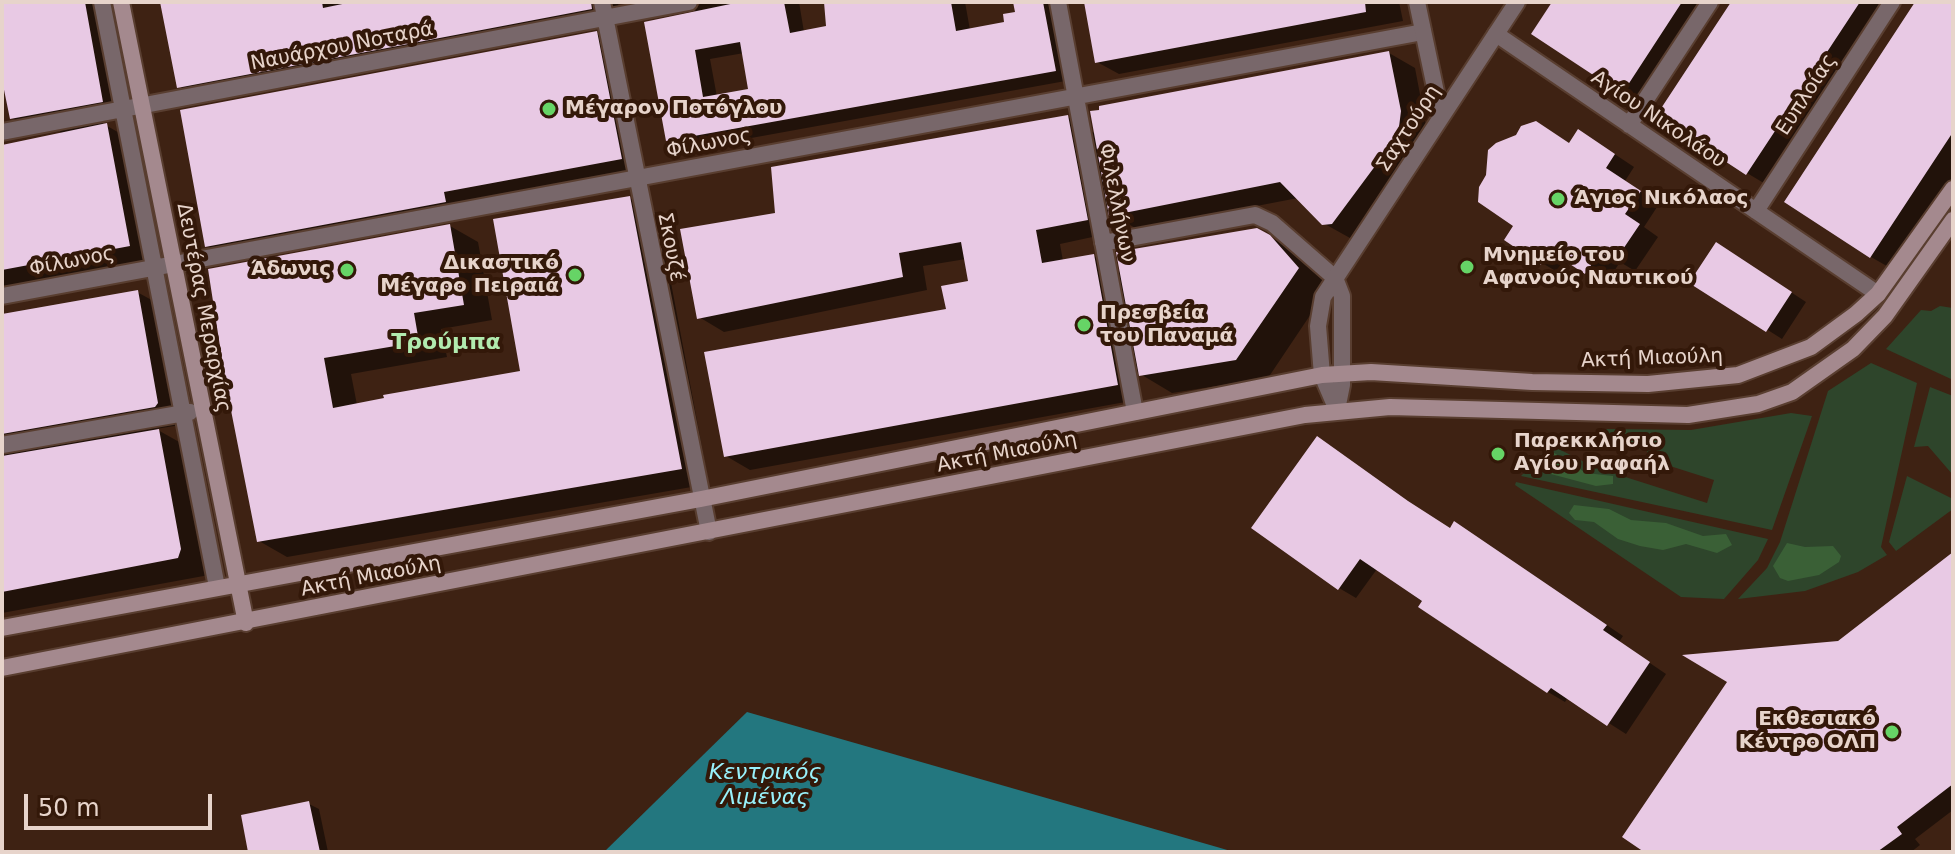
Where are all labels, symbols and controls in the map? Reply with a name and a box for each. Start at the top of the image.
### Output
street label: Ναυάρχου Νοταρά [249,18,435,76]
street label: Ευπλοίας [1772,50,1842,140]
street label: Αγίου Νικολάου [1586,66,1730,174]
street label: Σαχτούρη [1372,81,1446,177]
place label: Μέγαρον Ποτόγλου [565,97,783,121]
marker: Μέγαρον Ποτόγλου [540,100,558,118]
street label: Φίλωνος [664,124,754,164]
street label: Φιλελλήνων [1093,142,1139,264]
place label: Άγιος Νικόλαος [1574,187,1748,211]
marker: Άγιος Νικόλαος [1549,190,1567,208]
street label: Δευτέρας Μεραρχίας [171,201,235,415]
street label: Σκουζέ [652,210,688,284]
street label: Φίλωνος [27,242,117,282]
place label: Μνημείο του Αφανούς Ναυτικού [1483,244,1694,291]
place label: Δικαστικό Μέγαρο Πειραιά [380,252,559,299]
place label: Άδωνις [251,258,331,282]
marker: Μνημείο του Αφανούς Ναυτικού [1458,258,1476,276]
marker: Άδωνις [338,261,356,279]
marker: Δικαστικό Μέγαρο Πειραιά [566,266,584,284]
place label: Πρεσβεία του Παναμά [1100,302,1233,349]
marker: Πρεσβεία του Παναμά [1075,316,1093,334]
district label: Τρούμπα [391,330,501,356]
street label: Ακτή Μιαούλη [1581,345,1723,373]
street label: Ακτή Μιαούλη [935,428,1079,478]
place label: Παρεκκλήσιο Αγίου Ραφαήλ [1514,430,1670,477]
marker: Παρεκκλήσιο Αγίου Ραφαήλ [1489,445,1507,463]
street label: Ακτή Μιαούλη [299,552,443,602]
place label: Εκθεσιακό Κέντρο ΟΛΠ [1739,708,1876,755]
marker: Εκθεσιακό Κέντρο ΟΛΠ [1883,723,1901,741]
water label: Κεντρικός Λιμένας [709,760,821,812]
scale bar [28,778,216,828]
text: 50 m [38,794,100,822]

